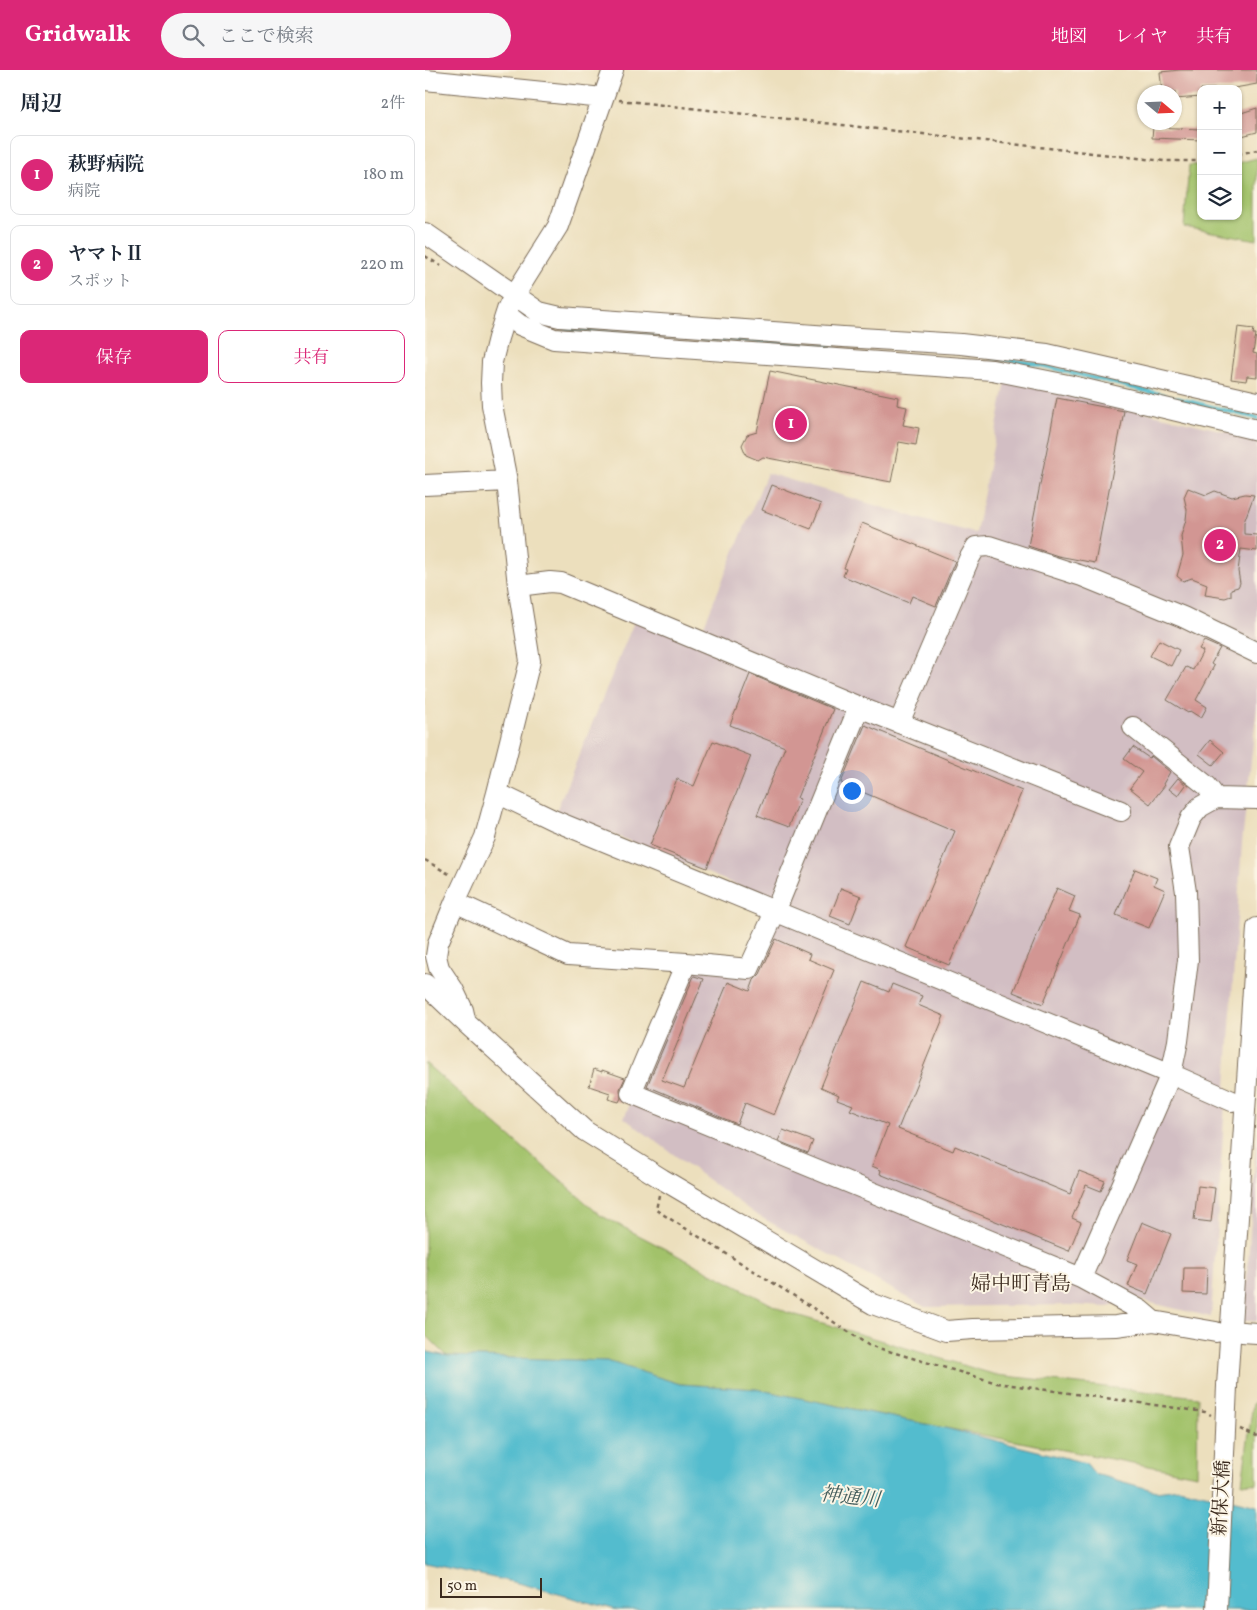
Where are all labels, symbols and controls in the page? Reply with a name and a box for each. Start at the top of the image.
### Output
search box [161,13,511,58]
text: Gridwalk [25,18,131,52]
icon: search [179,21,207,49]
text: ここで検索 [219,24,314,50]
text: 地図 [1051,25,1087,50]
text: レイヤ [1115,25,1168,50]
text: 共有 [1196,25,1232,50]
north arrow [1137,85,1182,130]
map controls [1197,85,1242,220]
button: + [1197,85,1242,130]
text: 周辺 [20,90,62,119]
text: 2件 [380,93,405,115]
button: − [1197,130,1242,175]
text: 萩野病院 [68,152,144,178]
text: 1 [34,164,40,186]
text: 180 m [363,164,404,186]
button: layers [1197,175,1242,220]
text: 病院 [68,181,100,203]
text: ヤマトⅡ [68,242,144,268]
text: 2 [33,254,41,276]
text: 220 m [360,254,404,276]
text: スポット [68,271,132,293]
button: 保存 [20,330,208,383]
button: 共有 [218,330,405,383]
pin: 1 [775,405,807,443]
pin: 2 [1204,526,1236,564]
your location [839,778,865,804]
district label: 婦中町青島 [971,1271,1071,1299]
street label: 新保大橋 [1207,1459,1237,1537]
water label: 神通川 [819,1481,883,1515]
scale bar [440,1575,543,1598]
text: 50 m [447,1577,477,1596]

